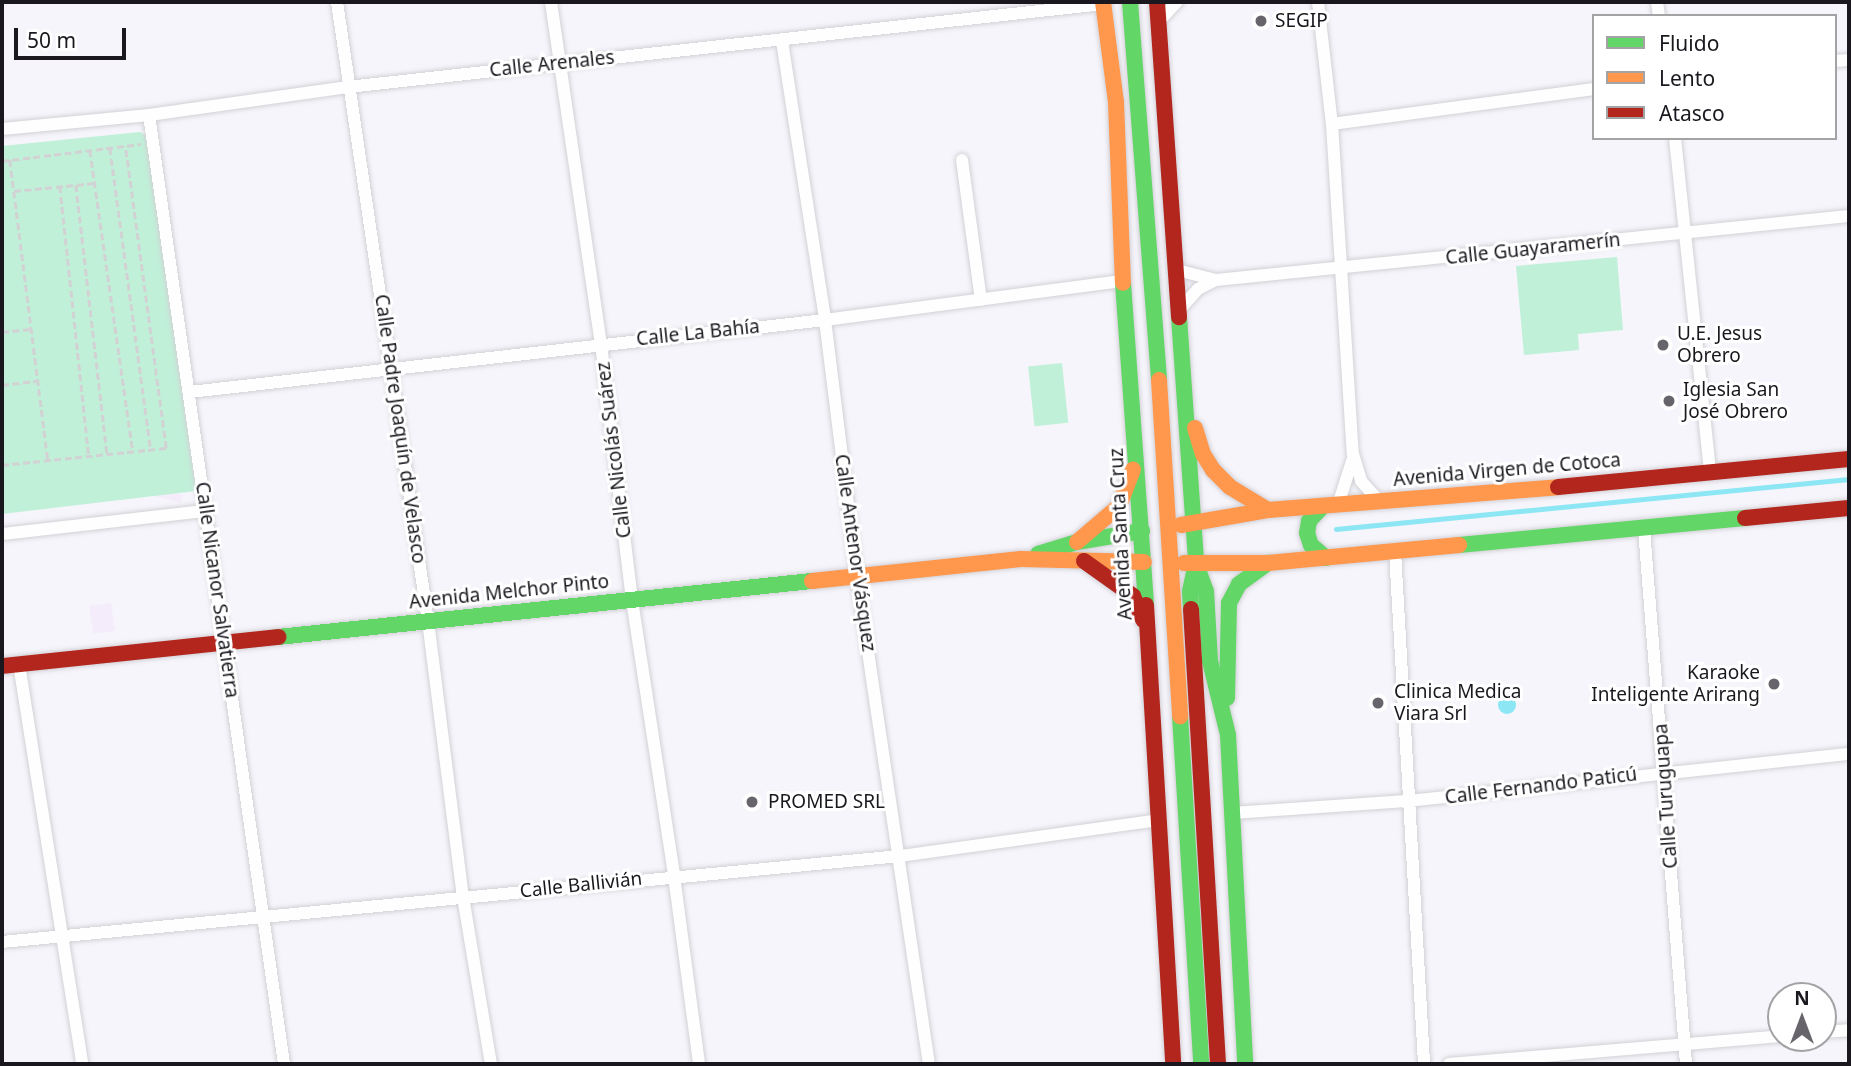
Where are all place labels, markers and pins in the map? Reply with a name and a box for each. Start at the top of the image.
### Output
place label: SEGIP [1275,10,1328,32]
marker: SEGIP [1253,13,1269,29]
place label: U.E. Jesus Obrero [1677,323,1762,367]
marker: U.E. Jesus Obrero [1655,337,1671,353]
place label: Iglesia San José Obrero [1683,379,1788,423]
marker: Iglesia San José Obrero [1661,393,1677,409]
place label: Karaoke Inteligente Arirang [1591,662,1760,706]
marker: Karaoke Inteligente Arirang [1766,676,1782,692]
place label: Clinica Medica Viara Srl [1394,681,1521,725]
marker: Clinica Medica Viara Srl [1368,693,1388,713]
place label: PROMED SRL [768,791,885,813]
marker: PROMED SRL [742,792,762,812]

